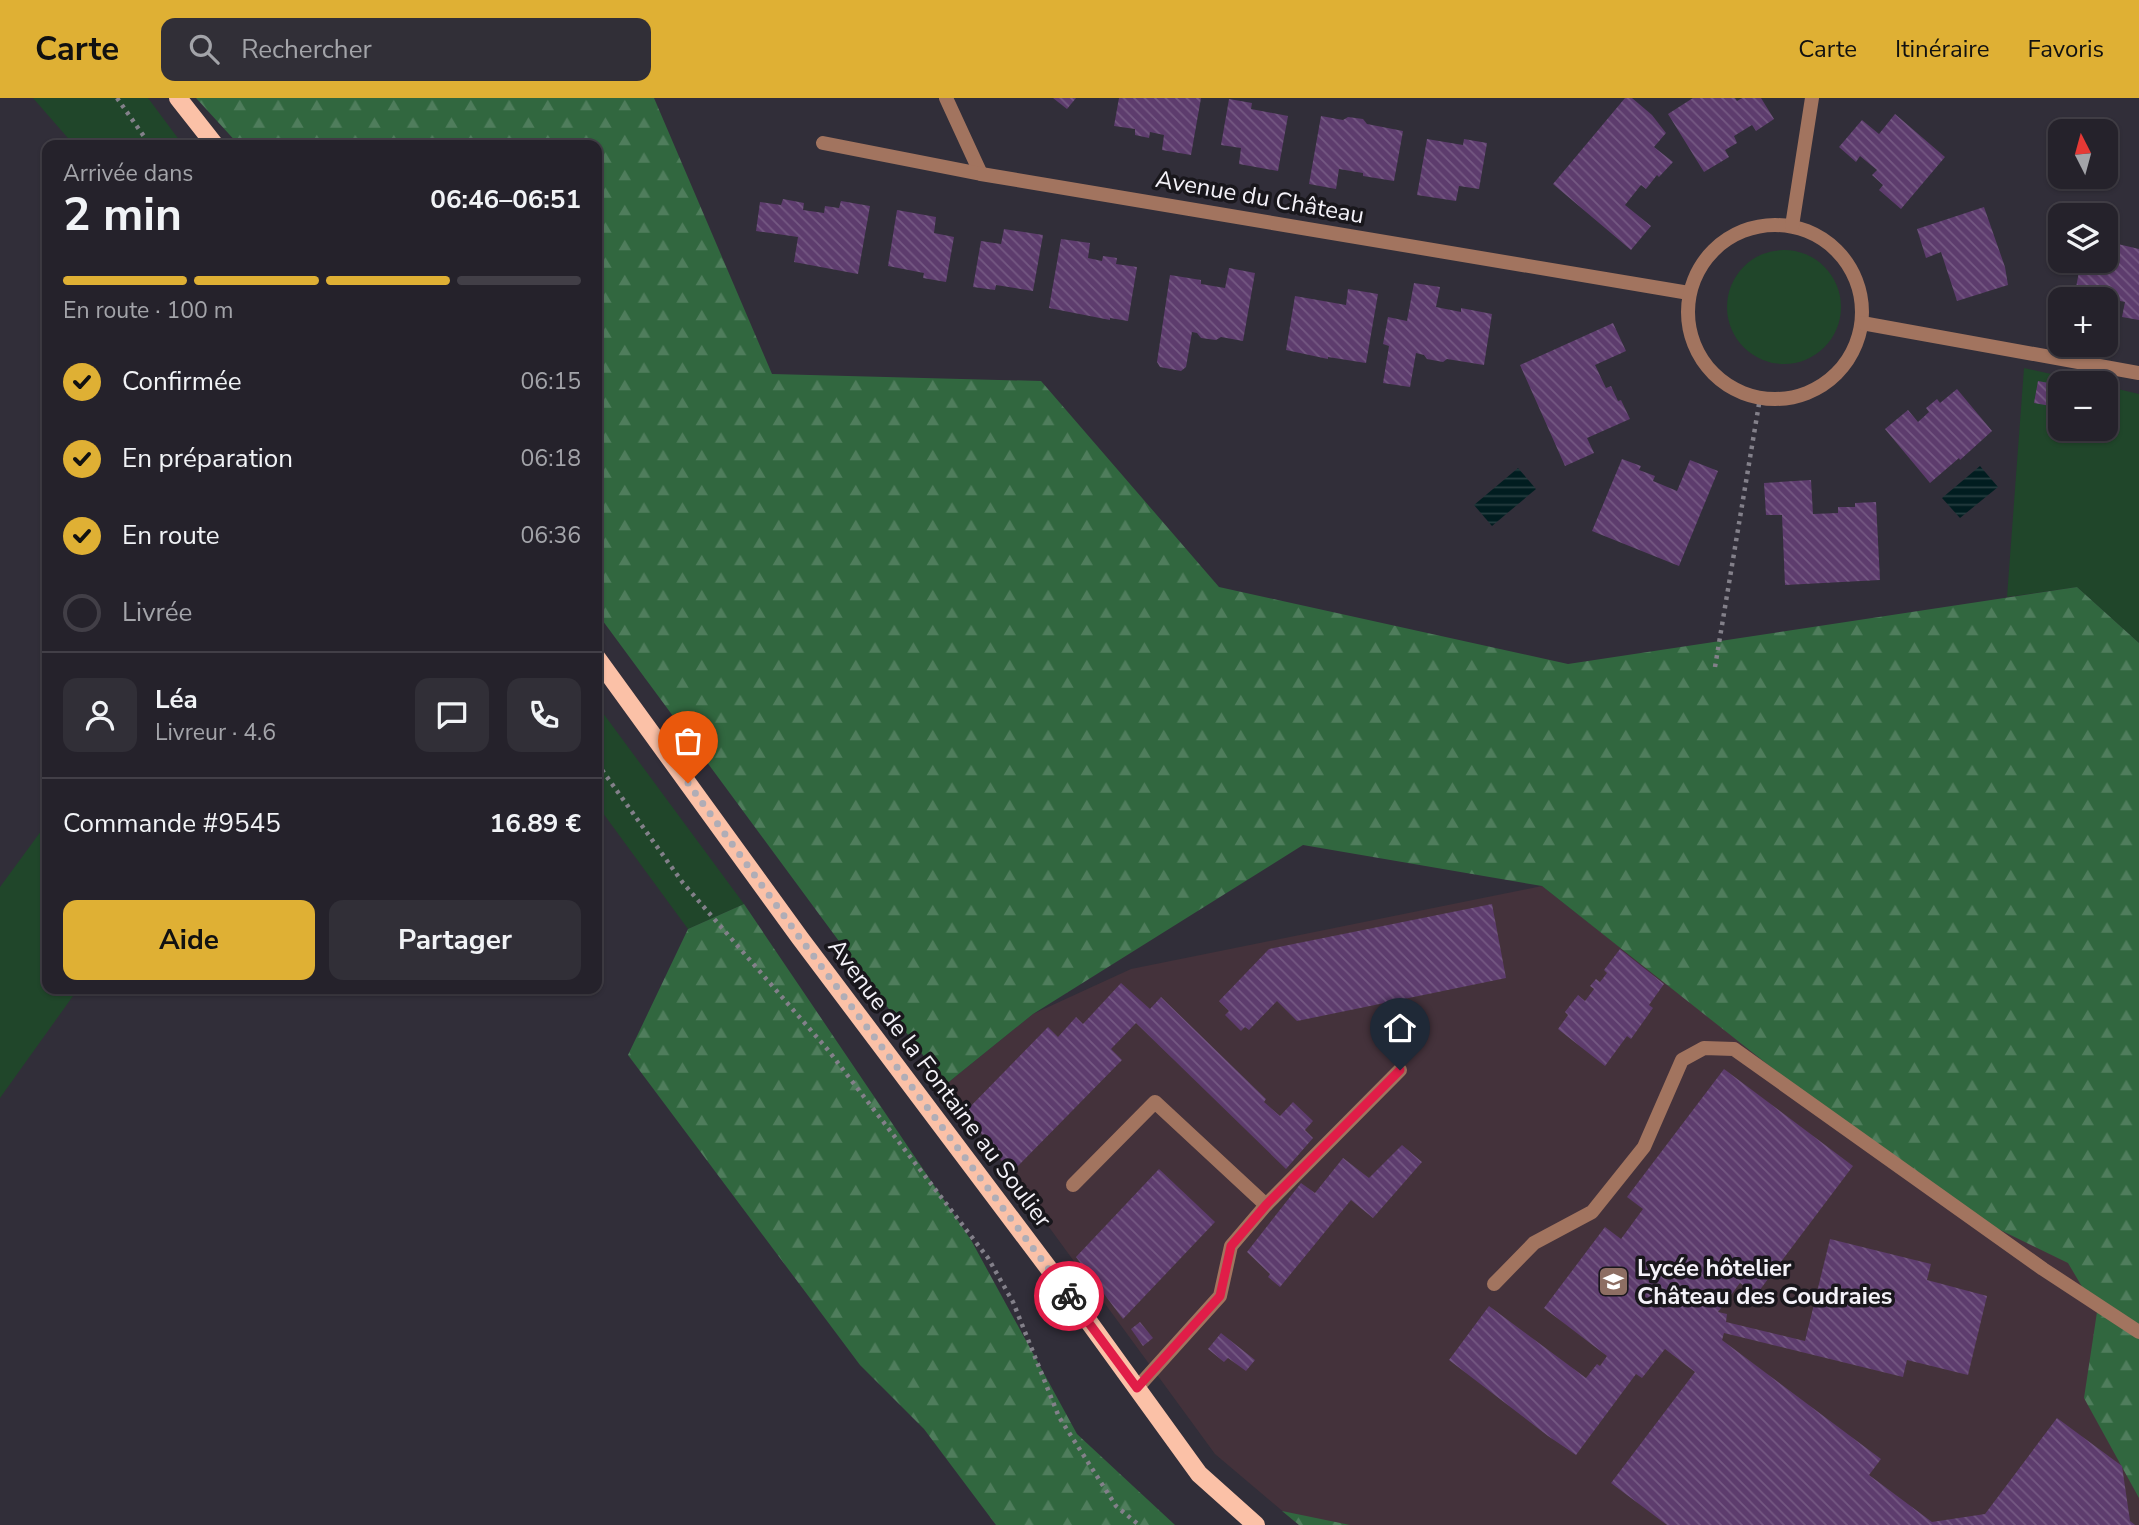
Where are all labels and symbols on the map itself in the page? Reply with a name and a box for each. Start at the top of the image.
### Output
north arrow [2048,119,2118,189]
street label: Avenue du Château [1153,163,1367,231]
pin [658,711,718,783]
street label: Avenue de la Fontaine au Soulier [821,932,1059,1234]
pin [1370,998,1430,1070]
place label: Lycée hôtelier Château des Coudraies [1637,1252,1893,1312]
courier [1034,1261,1104,1331]
school or university icon: Lycée hôtelier Château des Coudraies [1597,1265,1631,1299]

